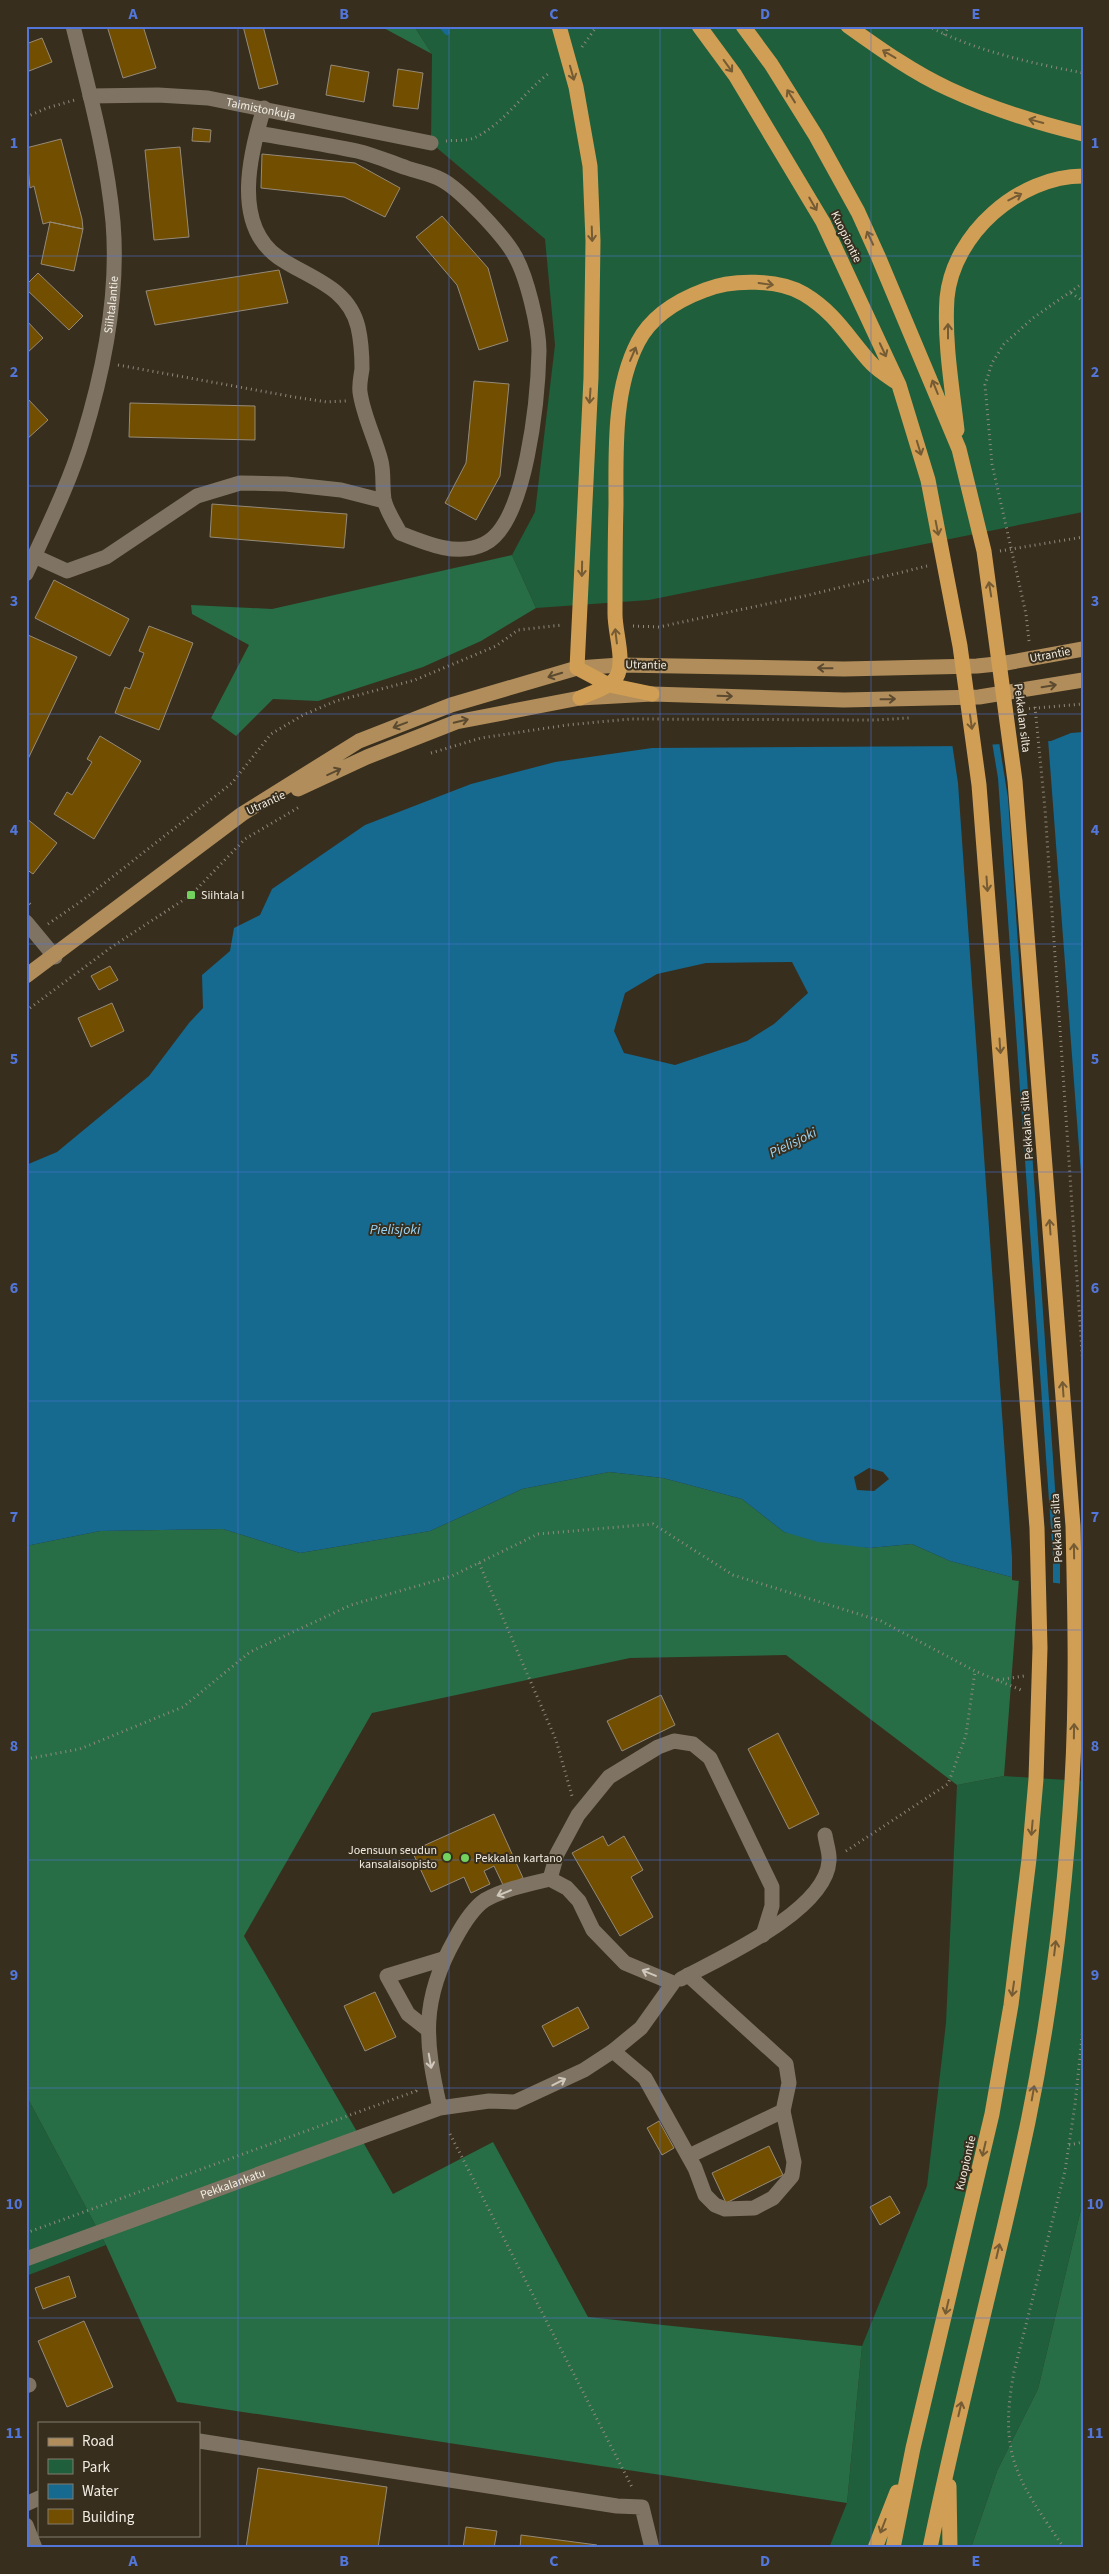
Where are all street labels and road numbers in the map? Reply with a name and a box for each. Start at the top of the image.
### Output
street label: Taimistonkuja [225,93,297,124]
street label: Kuopiontie [826,208,866,266]
street label: Siihtalantie [99,276,122,335]
street label: Utrantie [1028,643,1072,667]
street label: Utrantie [625,656,667,674]
street label: Pekkalan silta [1009,683,1035,753]
street label: Utrantie [244,787,288,819]
street label: Pekkalan silta [1016,1090,1038,1160]
street label: Pekkalan silta [1047,1493,1067,1563]
street label: Kuopiontie [951,2134,981,2192]
street label: Pekkalankatu [198,2164,268,2203]

